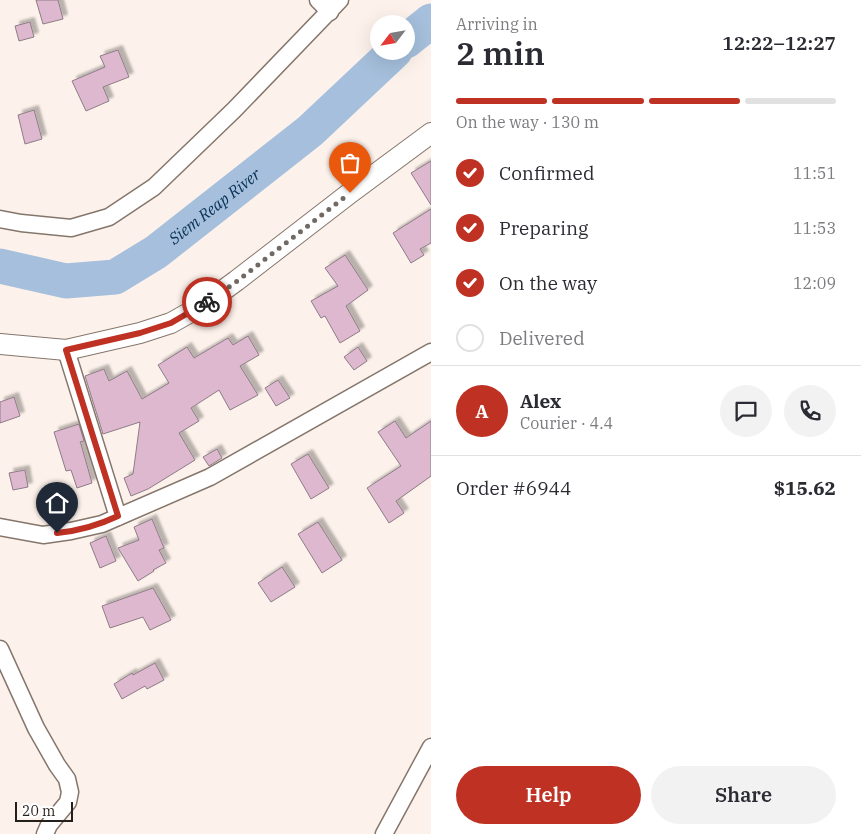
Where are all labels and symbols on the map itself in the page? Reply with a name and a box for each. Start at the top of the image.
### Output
north arrow [370,15,415,60]
pin [329,142,371,193]
water label: Siem Reap River [164,163,265,249]
courier [182,277,232,327]
pin [36,482,78,533]
scale bar [15,799,72,822]

